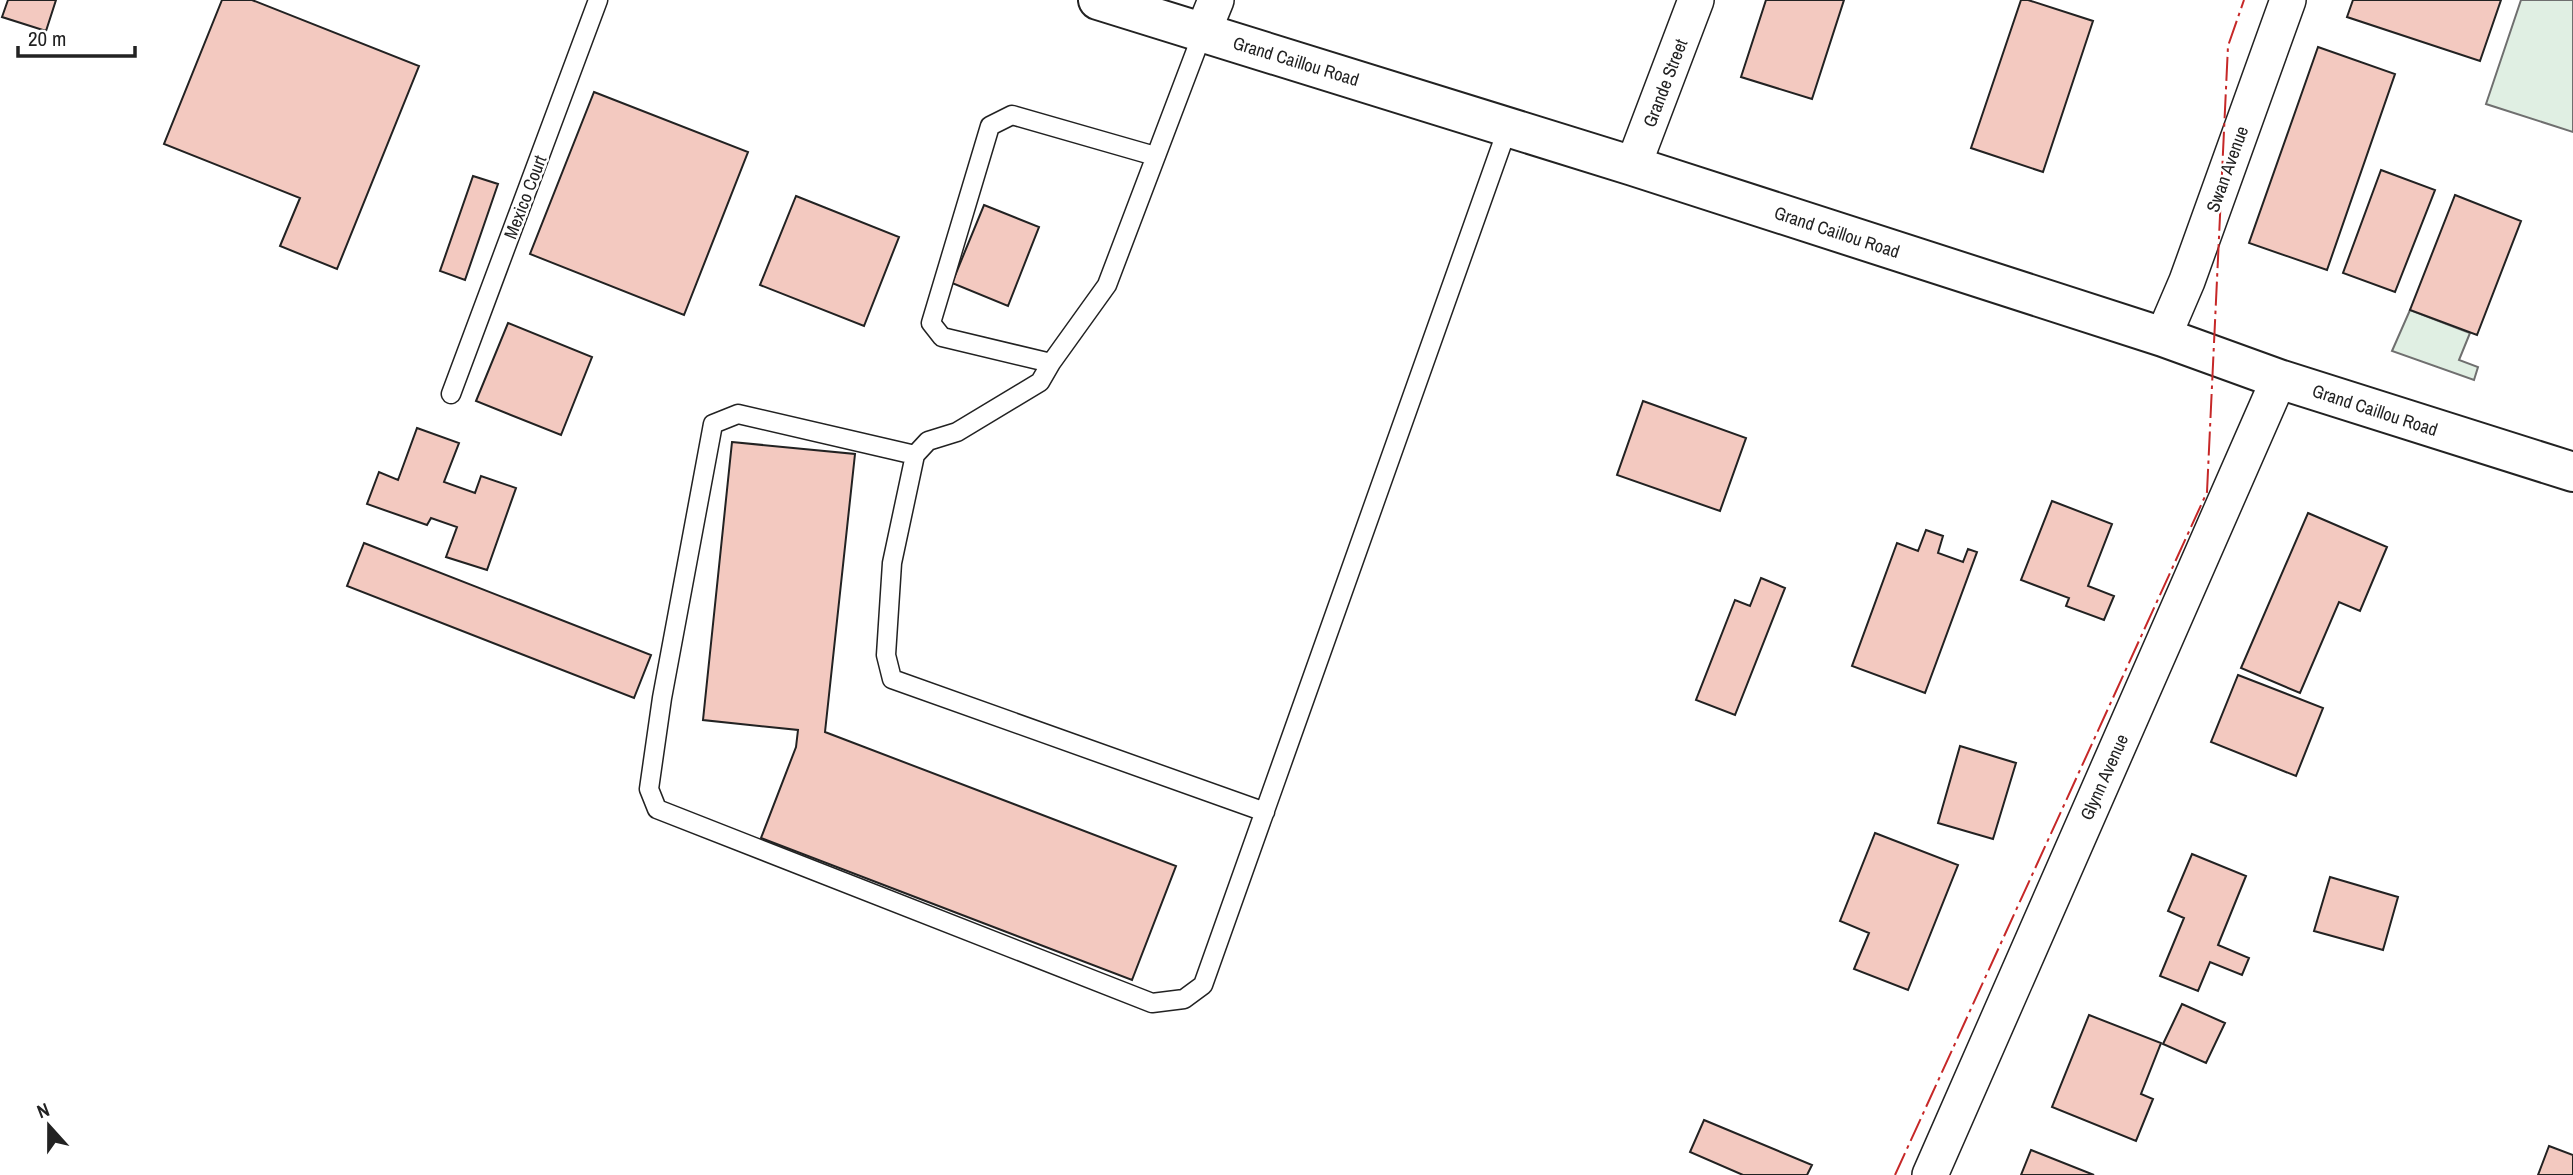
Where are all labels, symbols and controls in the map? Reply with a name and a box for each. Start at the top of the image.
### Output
scale bar [18,14,135,58]
text: 20 m [28,24,66,53]
street label: Grand Caillou Road [1230,30,1362,92]
street label: Grande Street [1637,35,1693,131]
street label: Swan Avenue [2200,122,2254,216]
street label: Mexico Court [498,152,552,242]
street label: Grand Caillou Road [1771,200,1903,264]
street label: Grand Caillou Road [2309,378,2441,442]
street label: Glynn Avenue [2074,730,2134,824]
north arrow [14,1091,84,1161]
text: N [33,1096,53,1124]

